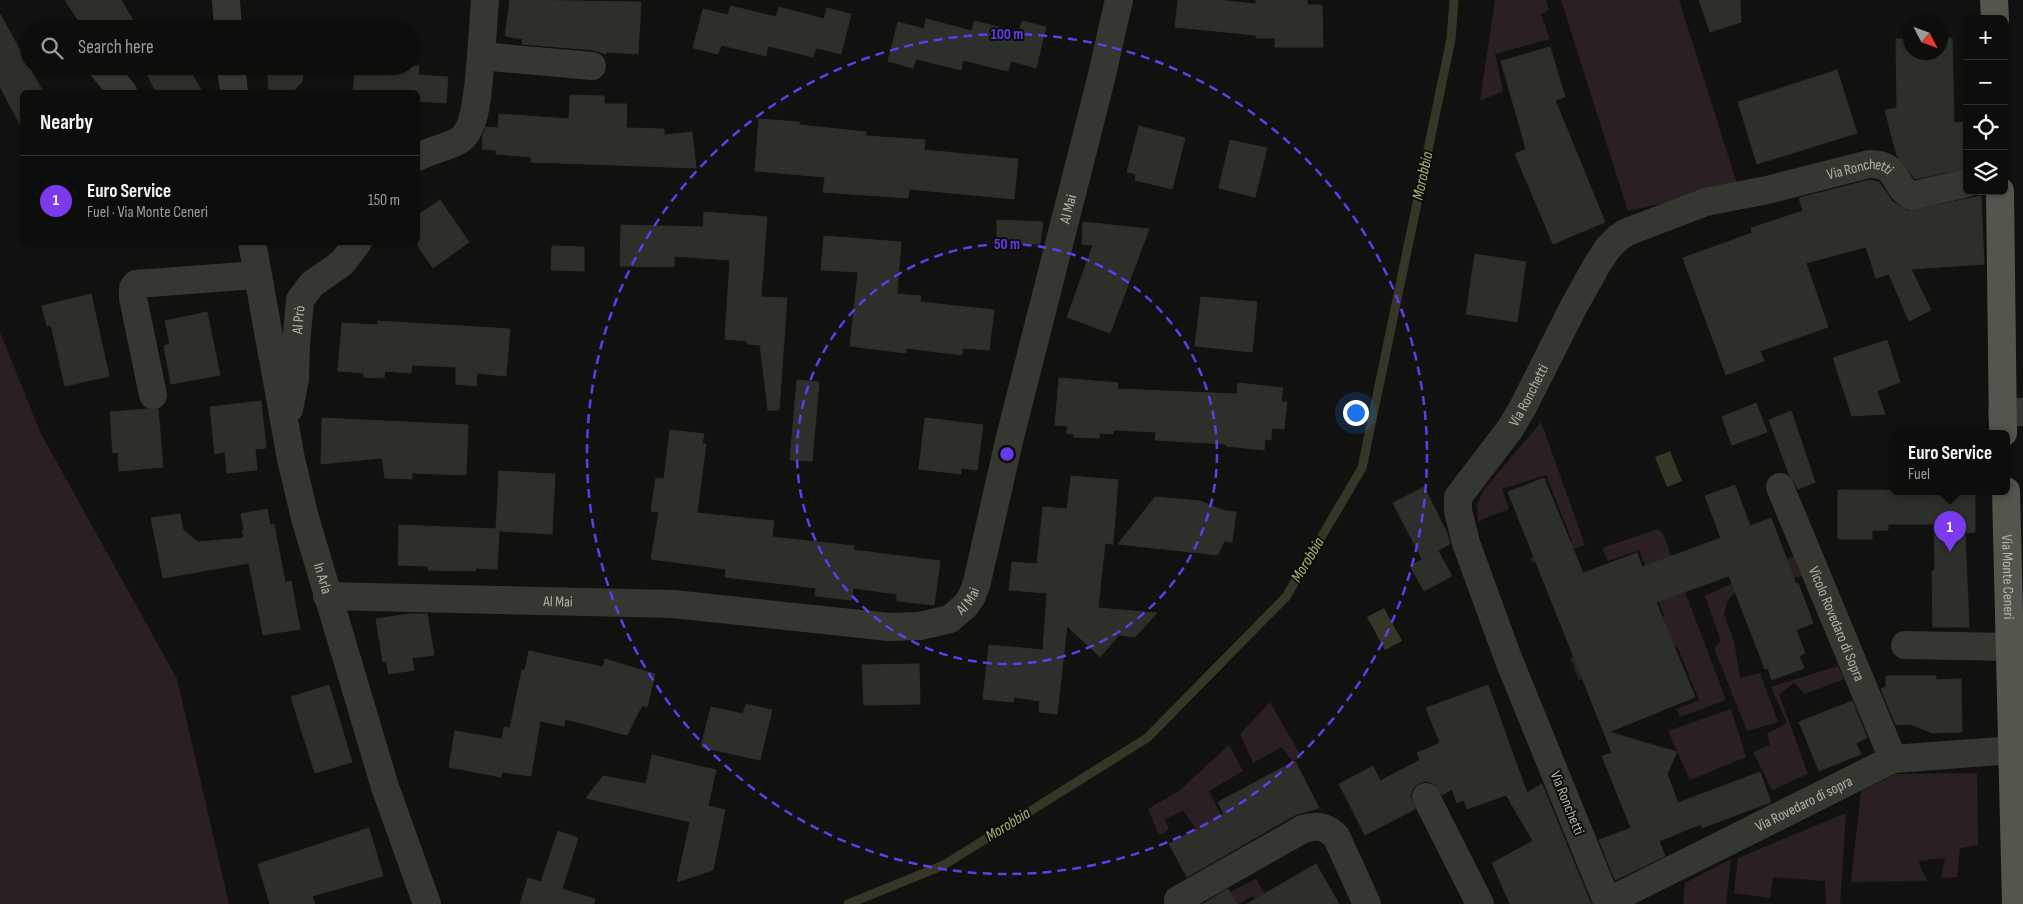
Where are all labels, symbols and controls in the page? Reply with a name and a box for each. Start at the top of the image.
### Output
north arrow [1903,15,1948,60]
map controls [1963,15,2008,195]
button: + [1963,15,2008,60]
search box [20,20,420,75]
text: 100 m [991,25,1023,44]
icon: search [38,34,66,62]
text: Search here [78,36,154,59]
button: − [1963,60,2008,105]
button: locate [1963,105,2008,150]
text: Nearby [40,110,93,135]
water label: Morobbia [1409,150,1437,202]
button: layers [1963,150,2008,195]
street label: Via Ronchetti [1825,154,1898,184]
text: Euro Service [87,180,171,203]
text: 1 [53,191,59,210]
text: 150 m [368,191,400,210]
street label: Al Mai [1055,192,1081,227]
text: Fuel · Via Monte Ceneri [87,203,208,222]
text: 50 m [994,235,1020,254]
street label: Al Prò [287,305,309,336]
street label: Via Ronchetti [1504,361,1553,430]
your location [1343,400,1369,426]
popup [1890,430,2010,495]
text: Euro Service [1908,442,1992,465]
centre of rings [998,445,1016,463]
text: Fuel [1908,465,1930,484]
pin: 1 [1934,511,1966,552]
water label: Morobbia [1287,534,1329,586]
street label: Via Monte Ceneri [1998,534,2019,620]
street label: In Arla [309,560,337,596]
street label: Vicolo Rovedaro di Sopra [1804,563,1869,684]
street label: Al Mai [951,585,984,619]
street label: Al Mai [542,591,573,611]
street label: Via Ronchetti [1546,768,1589,838]
street label: Via Rovedaro di sopra [1752,771,1856,836]
water label: Morobbia [982,804,1034,846]

